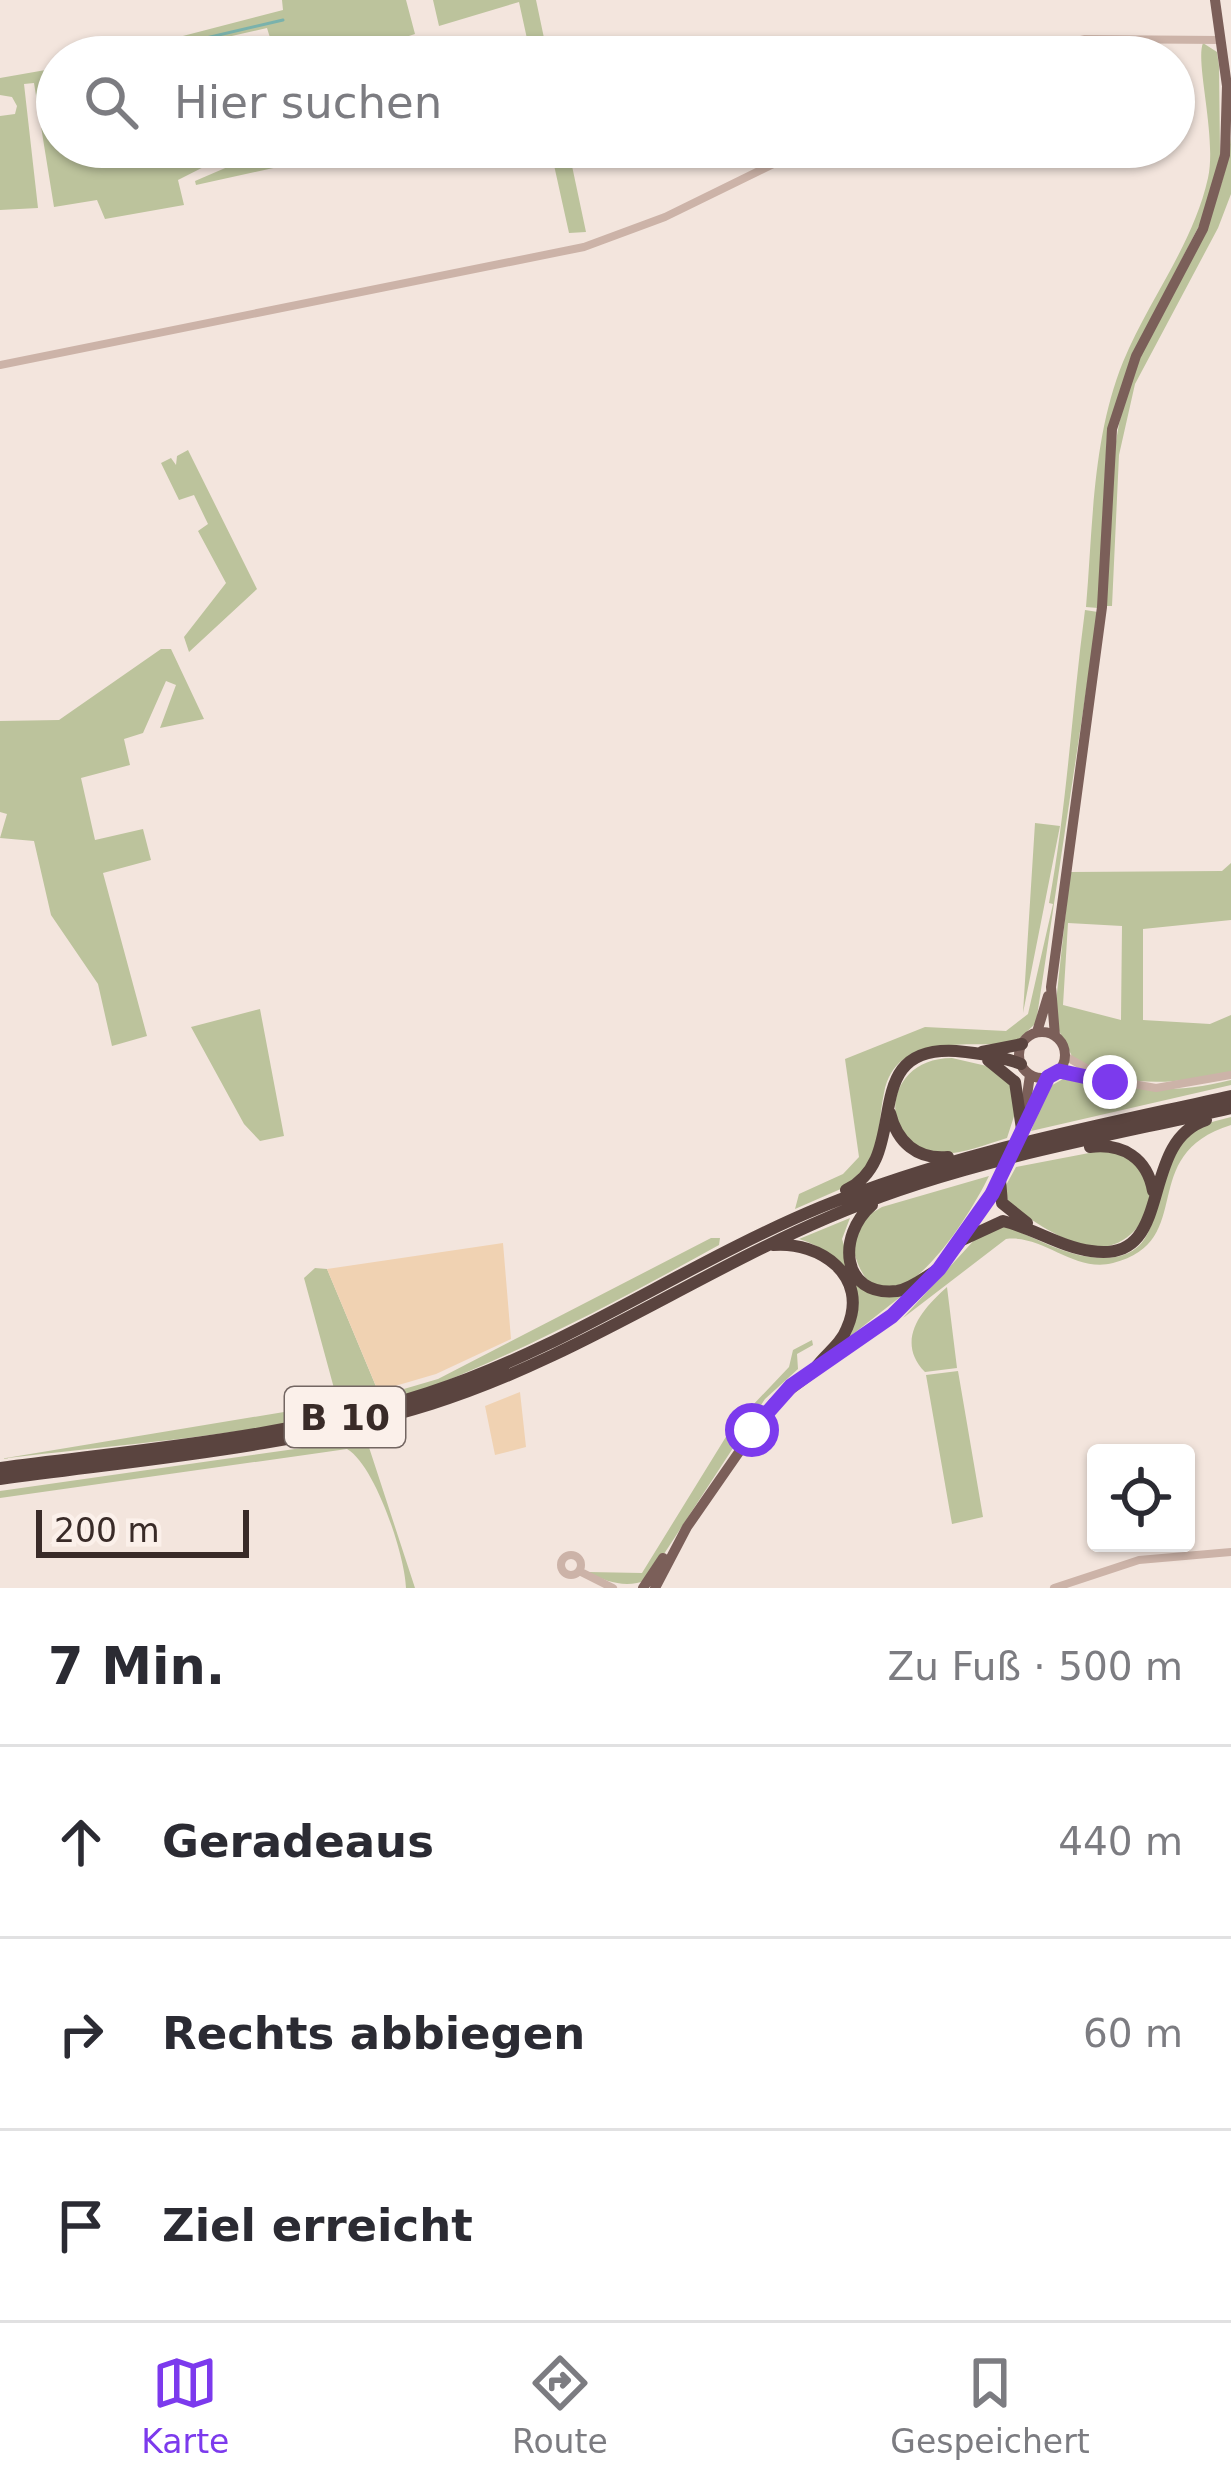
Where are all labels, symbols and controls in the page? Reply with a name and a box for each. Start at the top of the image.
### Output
search box [36,36,1195,168]
icon: search [78,69,144,135]
text: Hier suchen [174,76,442,129]
route end [1083,1055,1137,1109]
road number: B 10 [285,1387,405,1447]
route start [725,1403,779,1457]
map controls [1087,1444,1195,1552]
button: locate [1087,1444,1195,1552]
scale bar [36,1504,249,1557]
text: 200 m [54,1511,160,1550]
text: 7 Min. [48,1637,225,1696]
text: Zu Fuß · 500 m [888,1644,1183,1689]
icon: ahead [48,1809,114,1875]
text: Geradeaus [162,1815,434,1868]
text: 440 m [1058,1819,1183,1864]
icon: right [48,2001,114,2067]
text: Rechts abbiegen [162,2007,585,2060]
text: 60 m [1083,2011,1183,2056]
icon: arrive [48,2193,114,2259]
text: Ziel erreicht [162,2199,473,2252]
tab: Karte [141,2350,229,2461]
tab: Route [512,2350,608,2461]
tab: Gespeichert [890,2350,1090,2461]

